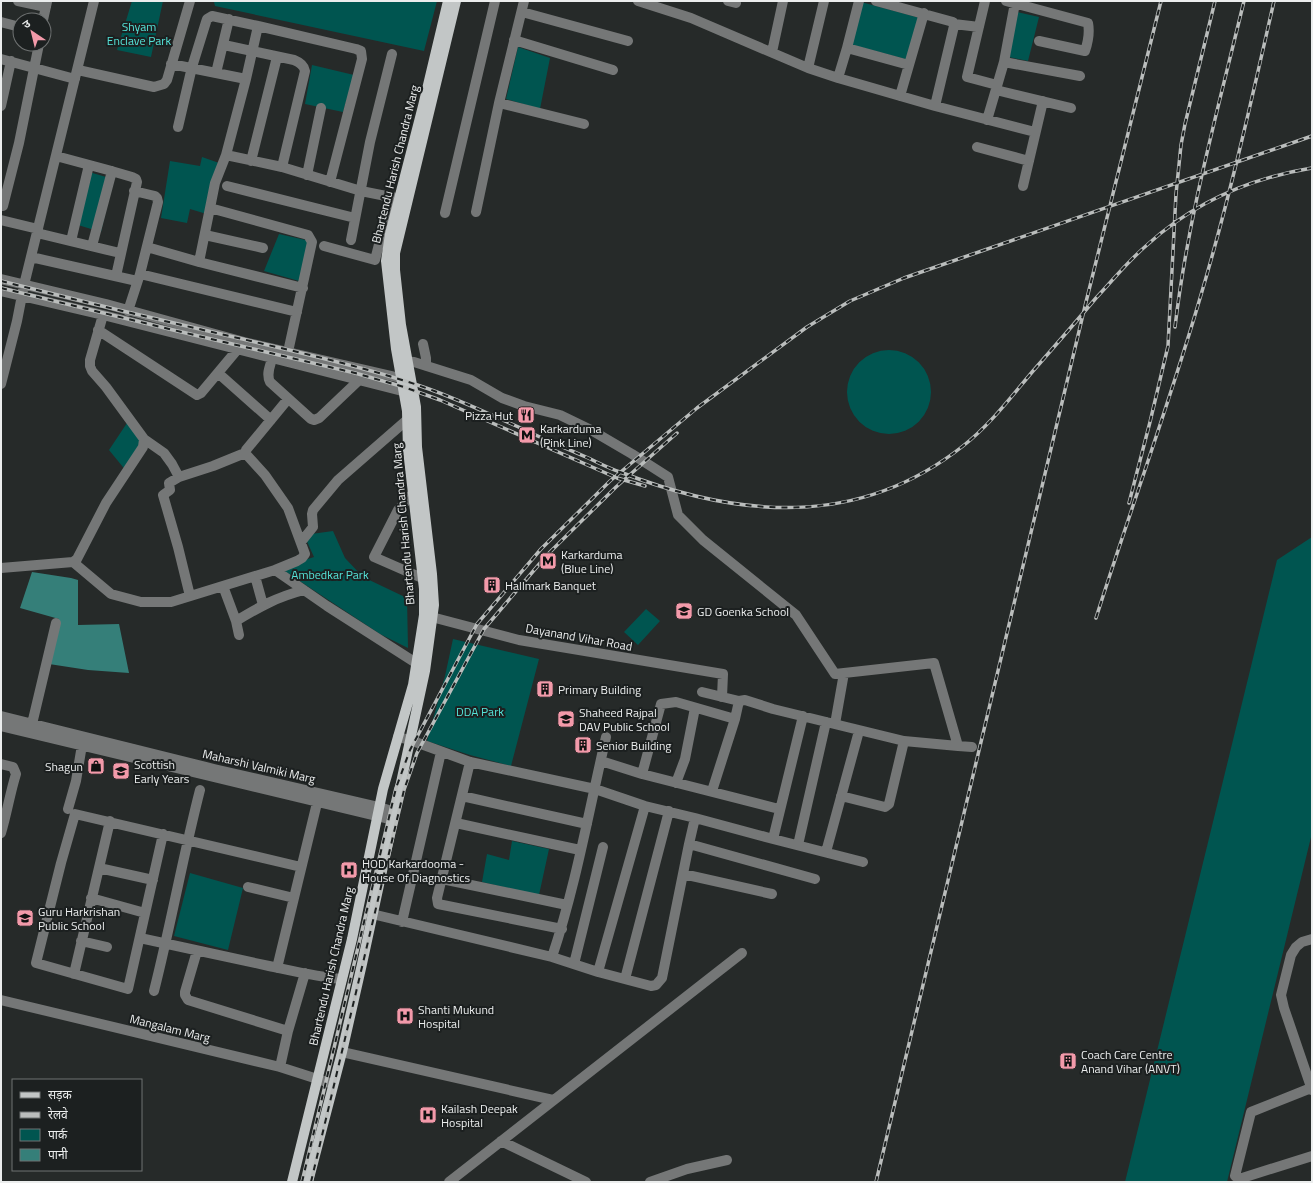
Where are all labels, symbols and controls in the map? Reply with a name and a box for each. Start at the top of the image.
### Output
north arrow [12,12,52,52]
text: उ [19,15,34,32]
park label: Shyam Enclave Park [107,17,171,50]
street label: Bhartendu Harish Chandra Marg [366,83,424,245]
restaurant icon: Pizza Hut [516,405,536,425]
place label: Pizza Hut [465,406,514,425]
place label: Karkarduma (Pink Line) [540,419,601,452]
metro station icon: Karkarduma (Pink Line) [517,425,537,445]
street label: Bhartendu Harish Chandra Marg [386,442,420,606]
place label: Karkarduma (Blue Line) [561,545,622,578]
metro station icon: Karkarduma (Blue Line) [538,551,558,571]
park label: Ambedkar Park [291,565,369,584]
building icon: Hallmark Banquet [482,575,502,595]
place label: Hallmark Banquet [505,576,597,595]
school or university icon: GD Goenka School [674,601,694,621]
place label: GD Goenka School [697,602,789,621]
street label: Dayanand Vihar Road [524,618,634,656]
building icon: Primary Building [535,679,555,699]
place label: Primary Building [558,680,641,699]
park label: DDA Park [456,702,504,721]
place label: Shaheed Rajpal DAV Public School [579,703,670,736]
school or university icon: Shaheed Rajpal DAV Public School [556,709,576,729]
building icon: Senior Building [573,735,593,755]
place label: Senior Building [596,736,672,755]
street label: Maharshi Valmiki Marg [201,744,317,788]
place label: Scottish Early Years [134,755,190,788]
shop icon: Shagun [86,756,106,776]
place label: Shagun [45,757,83,776]
school or university icon: Scottish Early Years [111,761,131,781]
place label: HOD Karkardooma - House Of Diagnostics [362,854,471,887]
hospital icon: HOD Karkardooma - House Of Diagnostics [339,860,359,880]
street label: Bhartendu Harish Chandra Marg [303,885,359,1047]
place label: Guru Harkrishan Public School [38,902,120,935]
school or university icon: Guru Harkrishan Public School [15,908,35,928]
place label: Shanti Mukund Hospital [418,1000,494,1033]
hospital icon: Shanti Mukund Hospital [395,1006,415,1026]
street label: Mangalam Marg [128,1009,212,1047]
place label: Coach Care Centre Anand Vihar (ANVT) [1081,1045,1180,1078]
building icon: Coach Care Centre Anand Vihar (ANVT) [1058,1051,1078,1071]
legend [12,1079,142,1171]
text: सड़क [48,1085,73,1104]
place label: Kailash Deepak Hospital [441,1099,518,1132]
text: रेलवे [48,1105,68,1124]
hospital icon: Kailash Deepak Hospital [418,1105,438,1125]
text: पार्क [48,1125,68,1144]
text: पानी [48,1145,69,1164]

